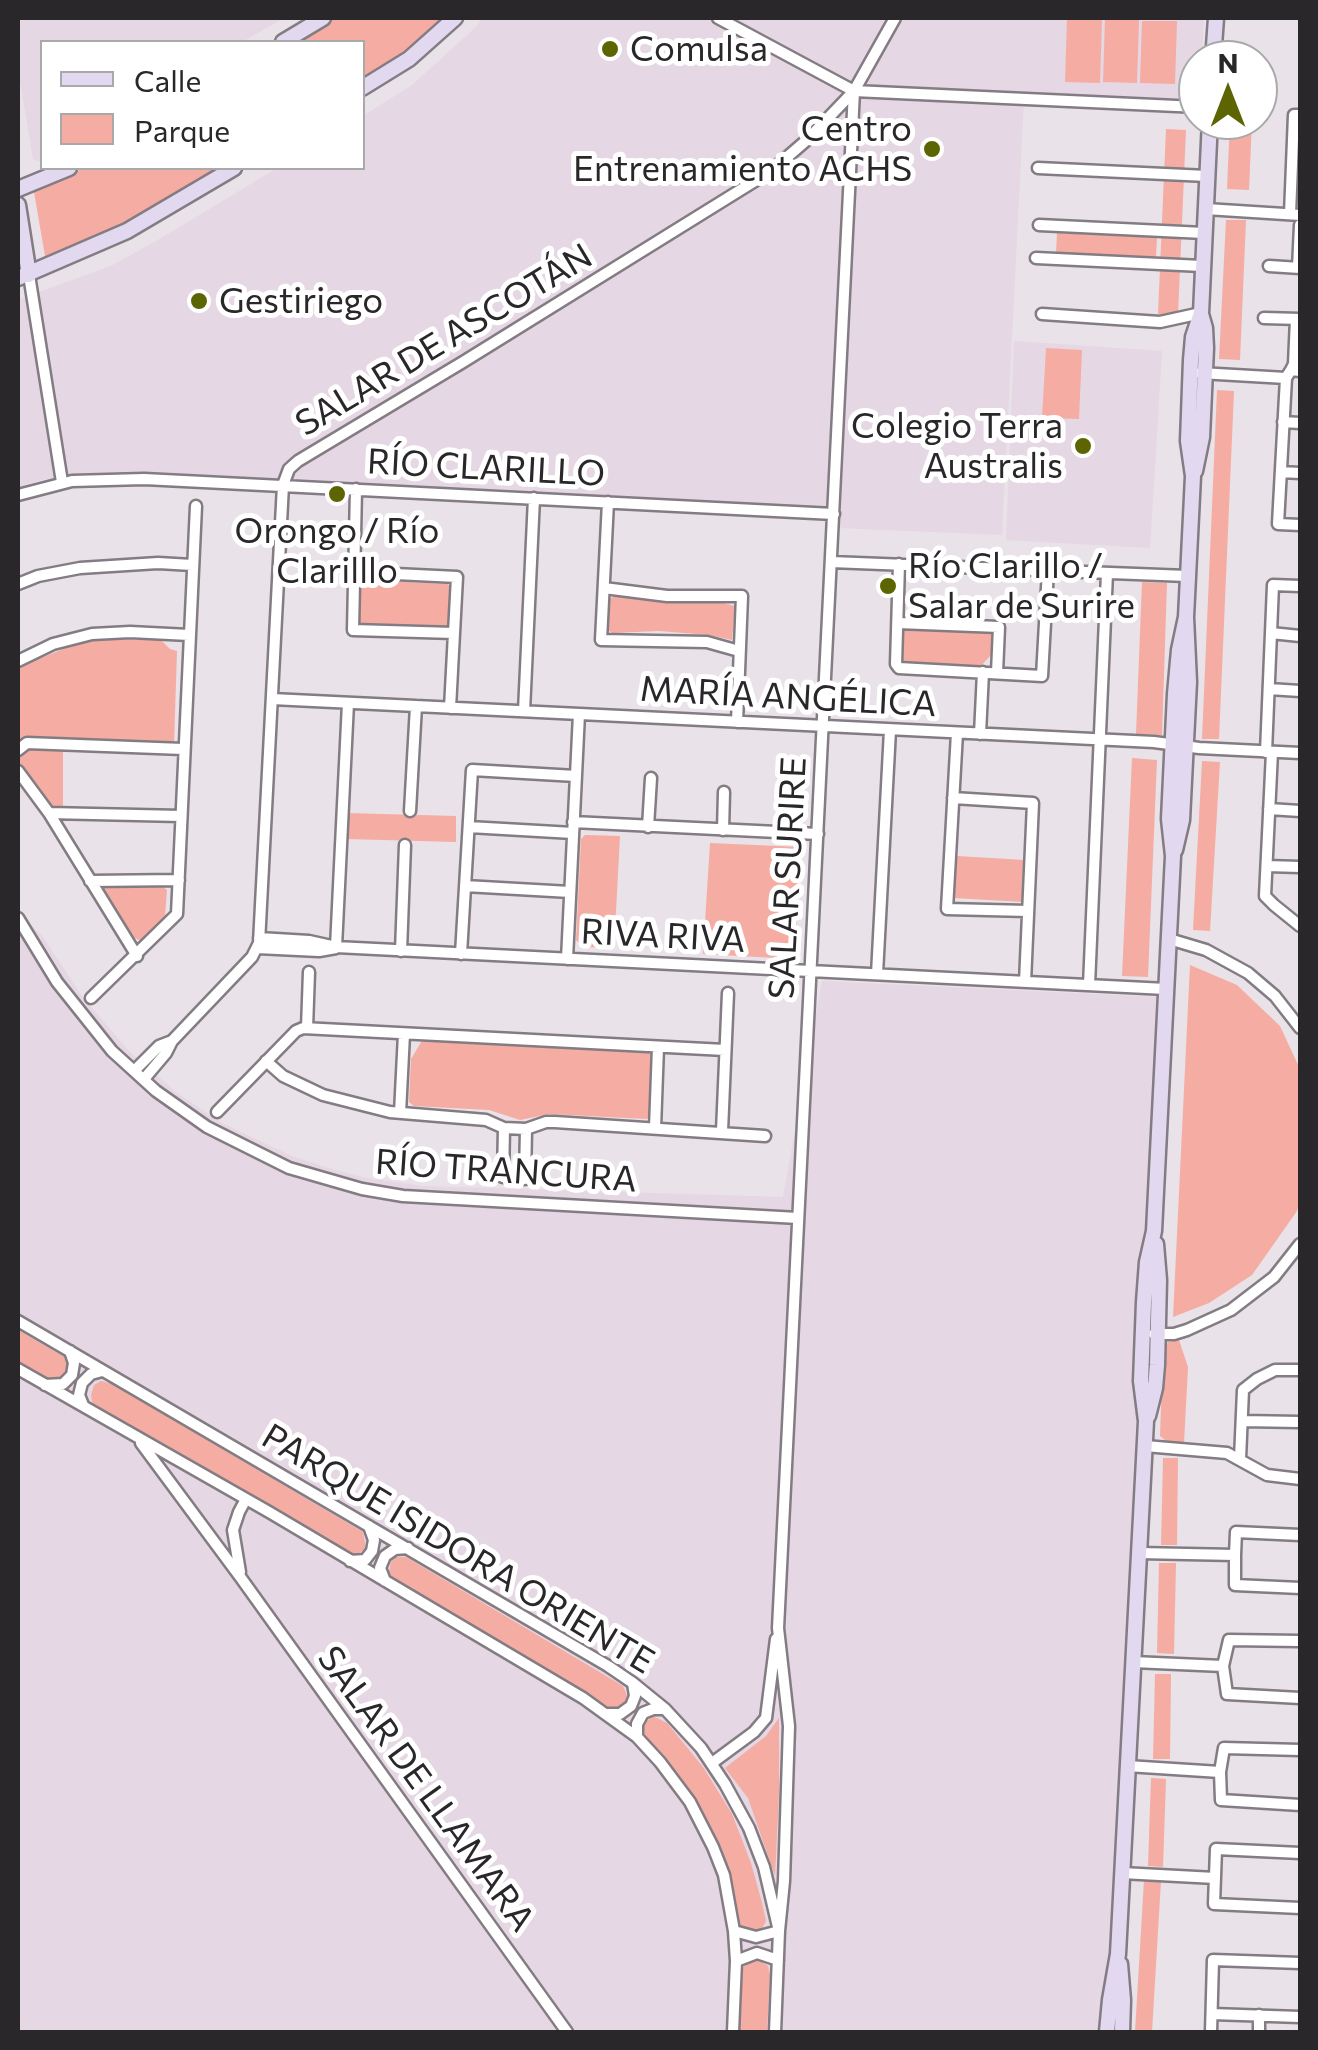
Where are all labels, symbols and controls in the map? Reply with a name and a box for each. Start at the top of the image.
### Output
place label: Comulsa [630,28,768,70]
marker: Comulsa [599,38,621,60]
legend [40,40,365,170]
north arrow [1178,40,1278,140]
text: N [1218,45,1239,79]
text: Calle [134,61,201,98]
place label: Centro Entrenamiento ACHS [573,108,912,190]
text: Parque [134,111,230,148]
marker: Centro Entrenamiento ACHS [921,138,943,160]
street label: SALAR DE ASCOTÁN [288,235,600,445]
place label: Gestiriego [219,280,383,322]
marker: Gestiriego [188,290,210,312]
place label: Colegio Terra Australis [851,405,1063,487]
marker: Colegio Terra Australis [1072,435,1094,457]
street label: RÍO CLARILLO [366,441,606,495]
marker: Orongo / Río Clarilllo [326,483,348,505]
place label: Orongo / Río Clarilllo [235,510,439,592]
place label: Río Clarillo / Salar de Surire [908,545,1135,627]
marker: Río Clarillo / Salar de Surire [877,575,899,597]
street label: MARÍA ANGÉLICA [639,668,937,726]
street label: SALAR SURIRE [761,756,815,1000]
street label: RIVA RIVA [580,911,746,961]
street label: RÍO TRANCURA [374,1141,638,1201]
street label: PARQUE ISIDORA ORIENTE [254,1415,662,1683]
street label: SALAR DE LLAMARA [309,1638,543,1940]

